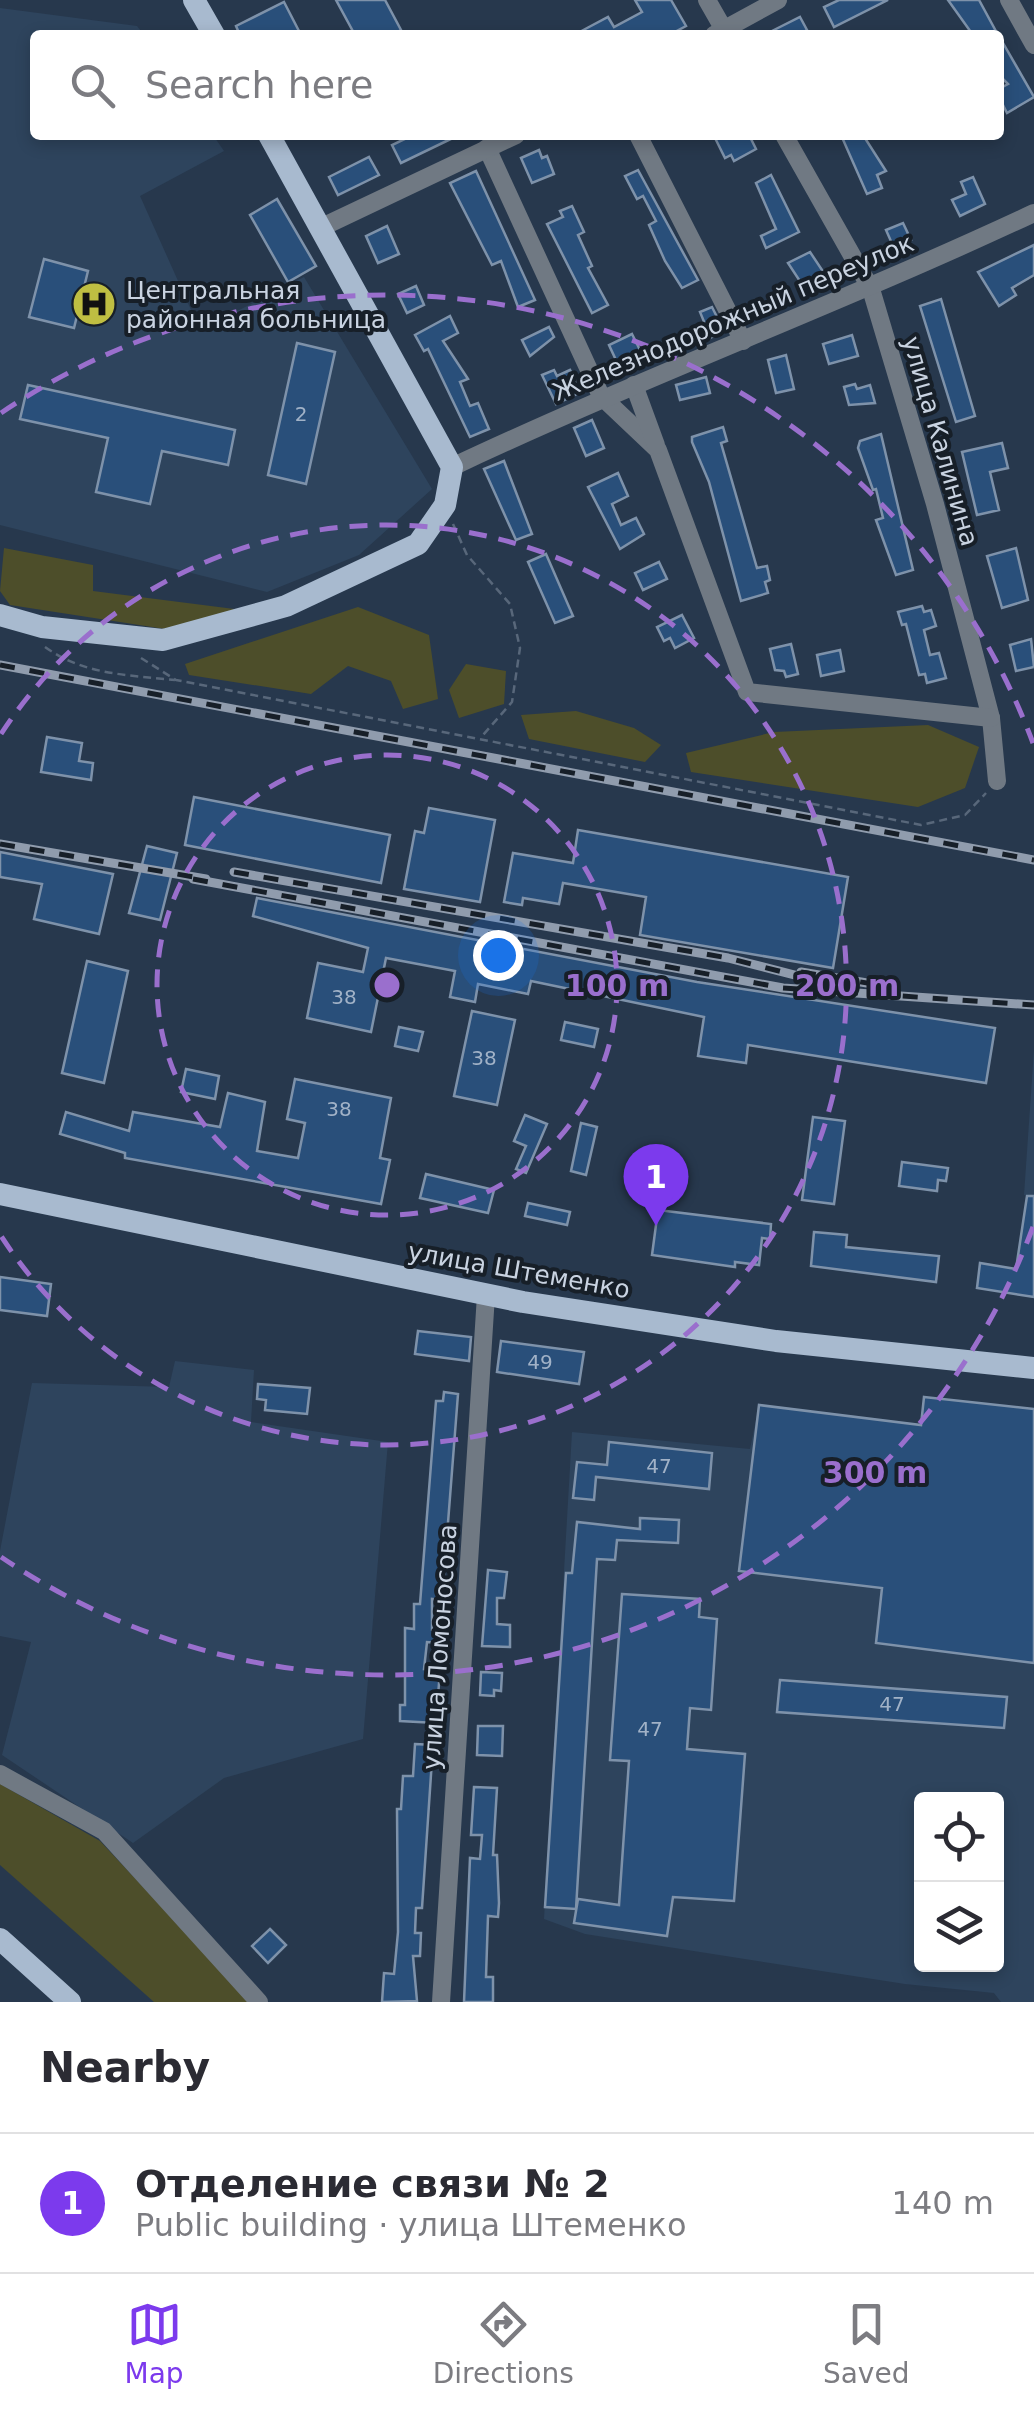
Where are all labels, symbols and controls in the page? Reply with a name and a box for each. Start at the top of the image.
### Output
search box [30,30,1004,140]
icon: search [65,58,120,113]
text: Search here [145,63,373,107]
street label: Железнодорожный переулок [548,228,918,407]
place label: Центральная районная больница [126,276,386,334]
hospital icon: Центральная районная больница [71,281,117,327]
street label: улица Калинина [897,333,984,549]
house number: 2 [295,402,307,426]
your location [473,930,524,981]
centre of rings [369,967,405,1003]
text: 100 m [565,968,669,1003]
text: 200 m [795,968,899,1003]
house number: 38 [331,985,357,1009]
house number: 38 [471,1046,497,1070]
house number: 38 [326,1097,352,1121]
pin: 1 [624,1144,688,1226]
street label: улица Штеменко [406,1237,632,1304]
house number: 49 [527,1350,553,1374]
house number: 47 [646,1454,672,1478]
text: 300 m [823,1455,927,1490]
street label: улица Ломоносова [416,1523,463,1771]
house number: 47 [879,1692,905,1716]
house number: 47 [637,1717,663,1741]
map controls [914,1792,1004,1972]
button: locate [914,1792,1004,1882]
button: layers [914,1882,1004,1972]
text: Nearby [40,2043,210,2092]
text: Отделение связи № 2 [135,2162,610,2206]
text: 1 [61,2184,84,2222]
text: 140 m [892,2184,994,2222]
text: Public building · улица Штеменко [135,2206,687,2244]
tab: Map [125,2297,184,2390]
tab: Directions [433,2297,574,2390]
tab: Saved [823,2297,909,2390]

